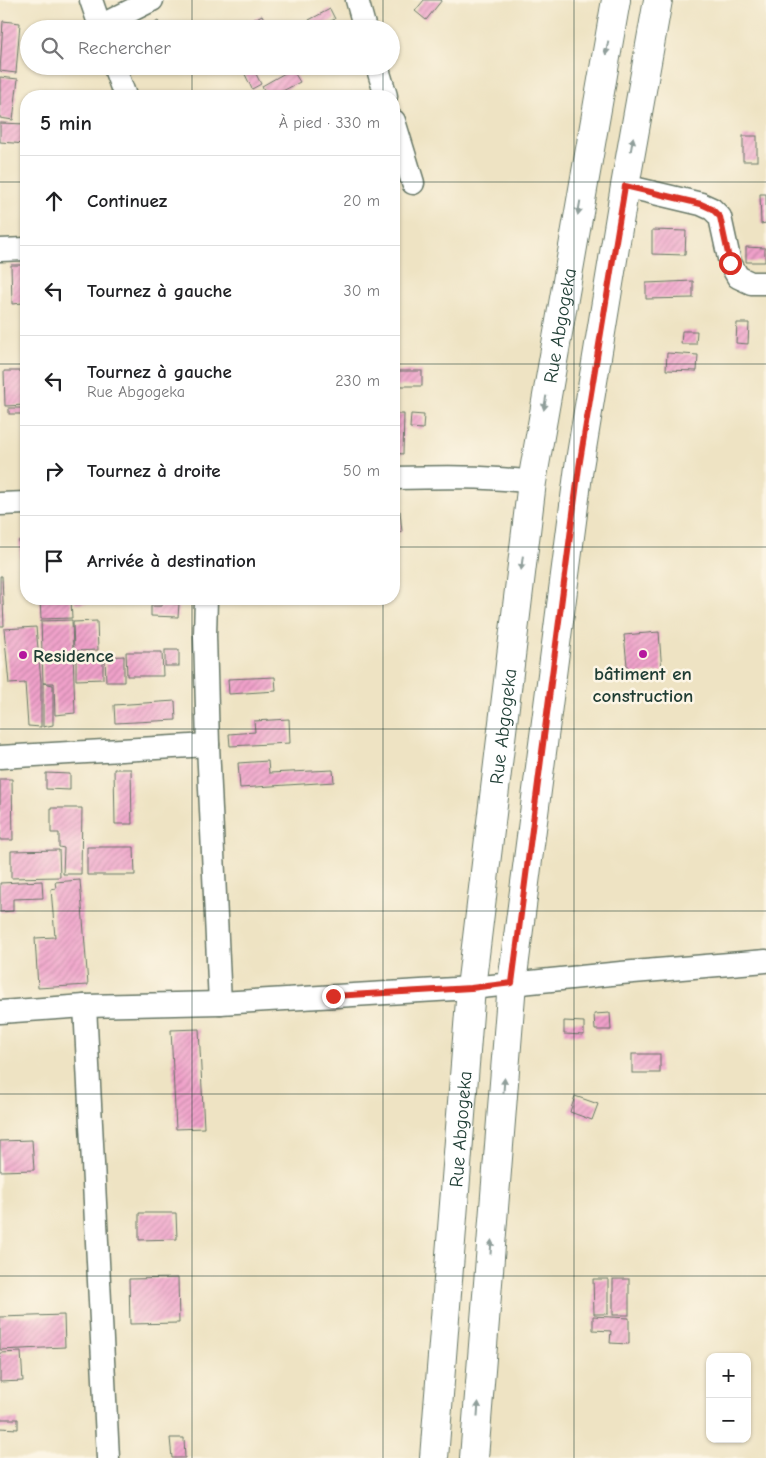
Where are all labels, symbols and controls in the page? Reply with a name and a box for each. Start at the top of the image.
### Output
search box [20,20,400,75]
icon: search [38,34,66,62]
text: Rechercher [78,37,171,59]
one-way arrow [603,40,611,56]
text: 5 min [40,111,92,135]
text: À pied · 330 m [279,114,380,132]
one-way arrow [629,136,637,152]
icon: ahead [40,187,68,215]
text: Continuez [87,190,167,212]
text: 20 m [343,192,380,210]
one-way arrow [575,200,583,216]
route start [719,252,742,275]
street label: Rue Abgogeka [539,266,581,385]
icon: left [40,277,68,305]
text: Tournez à gauche [87,280,232,302]
text: 30 m [344,282,380,300]
text: Tournez à gauche [87,361,232,383]
icon: left [40,367,68,395]
text: 230 m [335,372,380,390]
text: Rue Abgogeka [87,383,185,401]
one-way arrow [541,395,549,411]
icon: right [40,457,68,485]
text: Tournez à droite [87,460,221,482]
text: 50 m [343,462,380,480]
icon: arrive [40,547,68,575]
text: Arrivée à destination [87,550,256,572]
one-way arrow [518,556,526,572]
place label: Residence [33,645,114,667]
marker: bâtiment en construction [637,648,649,660]
marker: Residence [17,649,29,661]
place label: bâtiment en construction [593,663,693,707]
street label: Rue Abgogeka [486,667,521,786]
route end [322,985,345,1008]
street label: Rue Abgogeka [445,1070,476,1188]
one-way arrow [500,1077,508,1093]
one-way arrow [487,1239,495,1255]
map controls [706,1353,751,1443]
button: + [706,1353,751,1398]
button: − [706,1398,751,1443]
one-way arrow [474,1401,482,1417]

